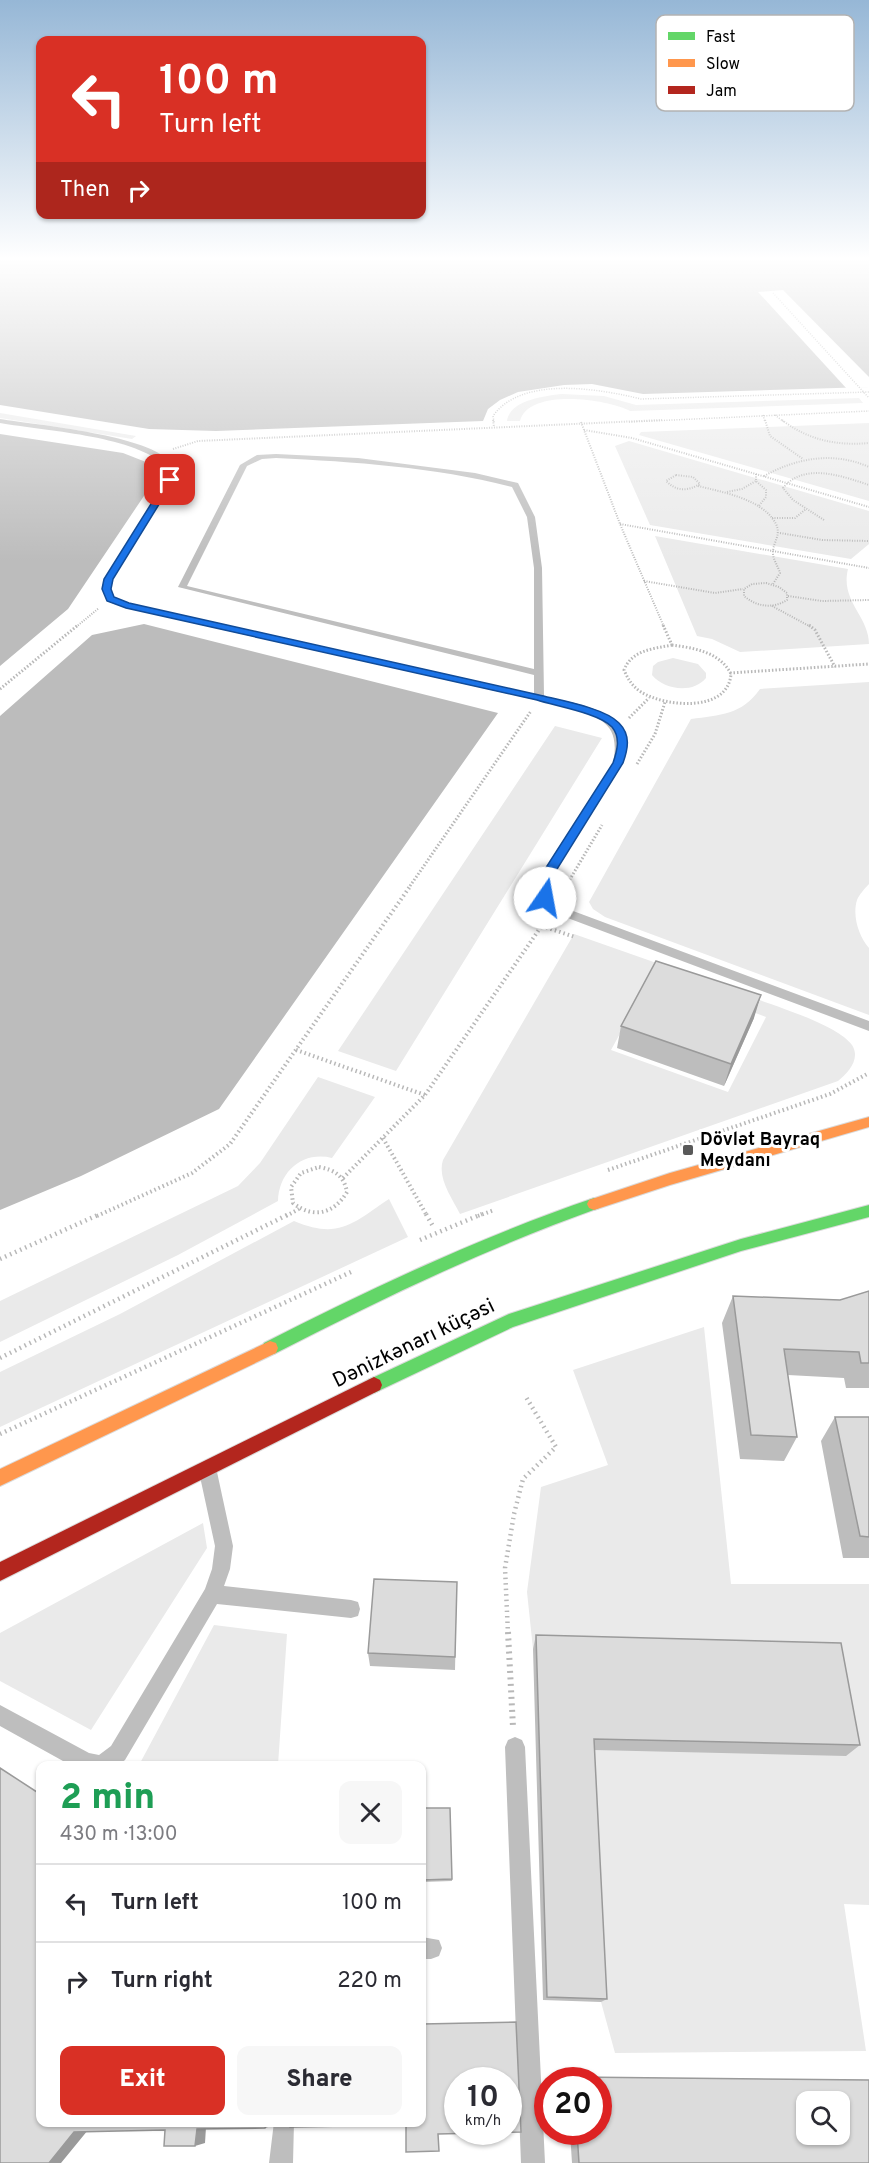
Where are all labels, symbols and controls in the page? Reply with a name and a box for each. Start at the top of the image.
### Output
legend [656,15,854,111]
text: Fast [706,28,736,48]
text: Slow [706,55,740,75]
text: 100 m [159,56,278,109]
icon: left [60,60,138,138]
text: Jam [706,82,737,102]
text: Turn left [159,108,261,142]
icon: right [122,174,155,207]
text: Then [60,177,110,204]
pin [144,454,195,505]
icon: arrive [153,463,186,496]
position arrow [513,866,577,930]
place label: Dövlət Bayraq Meydanı [700,1129,820,1173]
marker: Dövlət Bayraq Meydanı [681,1143,695,1157]
street label: Dənizkənarı küçəsi [329,1293,499,1395]
text: 2 min [60,1776,155,1822]
button: close [339,1781,402,1844]
text: 430 m · 13:00 [60,1822,178,1848]
icon: left [60,1887,93,1920]
text: Turn left [111,1890,199,1917]
text: 100 m [342,1890,402,1917]
icon: right [60,1965,93,1998]
text: Turn right [111,1968,213,1995]
text: 220 m [337,1968,402,1995]
button: Exit [60,2046,225,2115]
button: Share [237,2046,402,2115]
speed limit sign: 20 [534,2067,612,2145]
text: 10 [467,2080,499,2117]
map controls [796,2091,850,2145]
button: search [796,2091,850,2145]
text: km/h [465,2112,501,2131]

